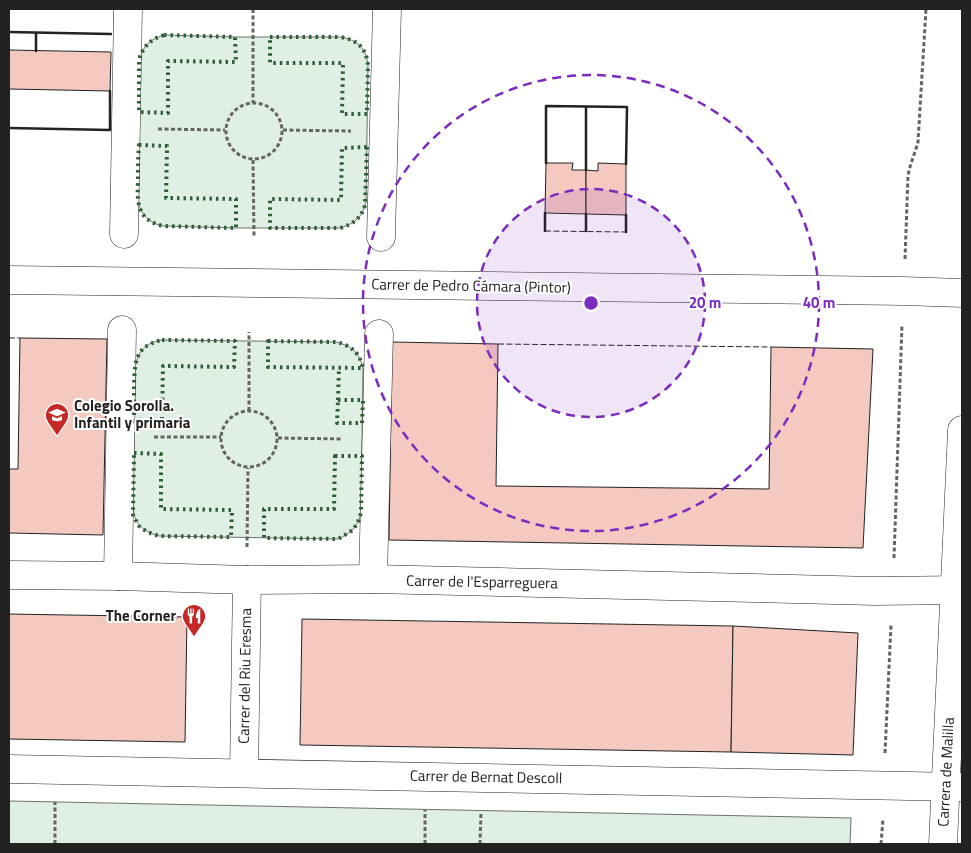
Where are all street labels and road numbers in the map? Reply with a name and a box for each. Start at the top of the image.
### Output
street label: Carrer de Pedro Cámara (Pintor) [371,272,571,299]
street label: Carrer de l'Esparreguera [406,569,559,594]
street label: Carrer del Riu Eresma [232,607,257,744]
street label: Carrera de Malilla [931,716,960,827]
street label: Carrer de Bernat Descoll [410,764,562,789]

